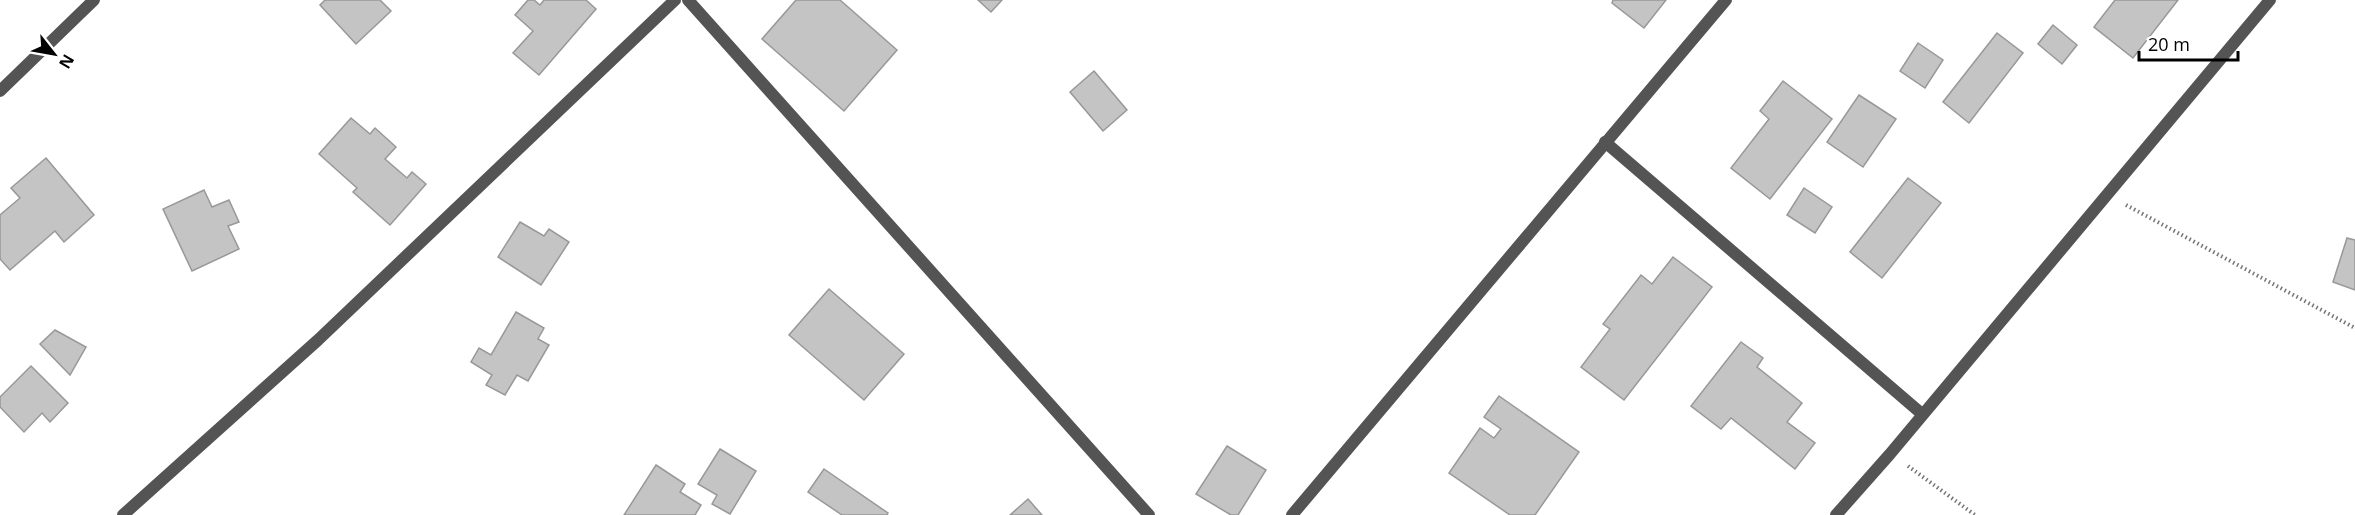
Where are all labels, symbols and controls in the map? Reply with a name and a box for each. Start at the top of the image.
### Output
north arrow [24,24,84,84]
scale bar [2139,24,2238,62]
text: 20 m [2148,32,2190,56]
text: N [54,50,80,73]

